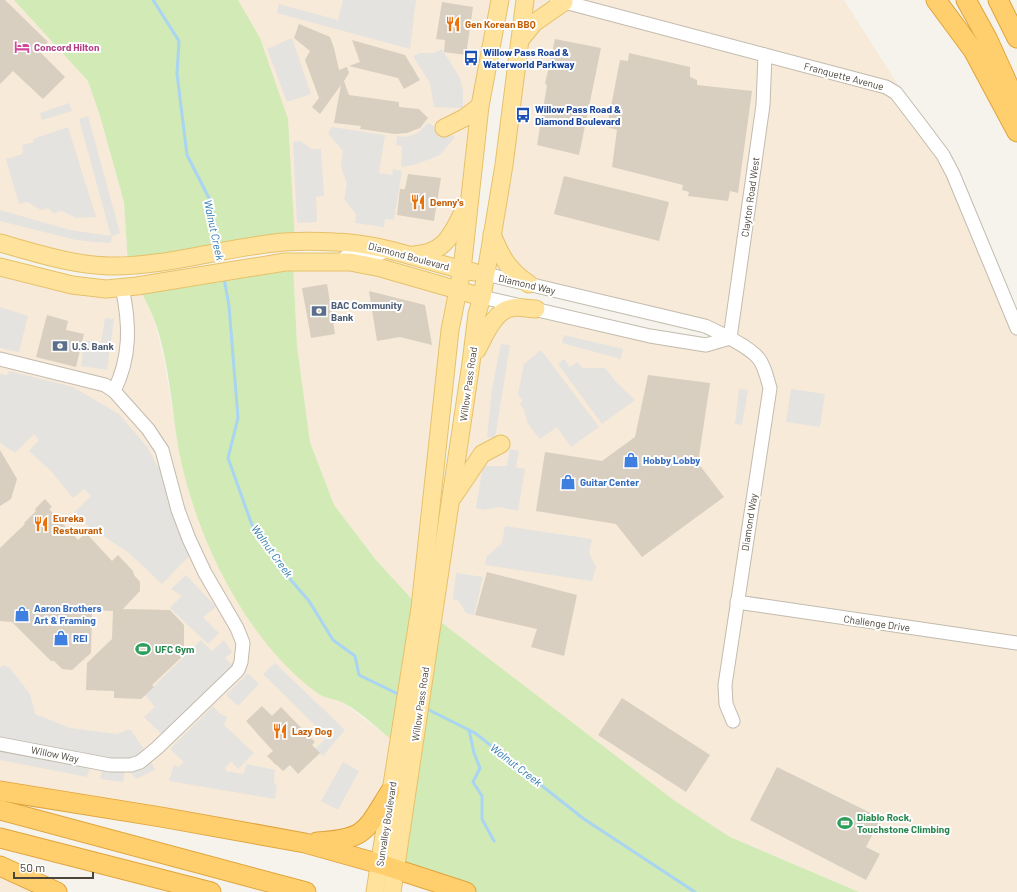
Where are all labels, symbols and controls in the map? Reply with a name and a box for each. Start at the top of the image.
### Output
restaurant icon: Gen Korean BBQ [444,15,462,33]
place label: Gen Korean BBQ [465,18,536,30]
hotel icon: Concord Hilton [13,38,31,56]
place label: Concord Hilton [34,41,99,53]
place label: Willow Pass Road & Waterworld Parkway [483,46,575,70]
bus stop icon: Willow Pass Road & Waterworld Parkway [462,49,480,67]
street label: Franquette Avenue [803,60,885,92]
place label: Willow Pass Road & Diamond Boulevard [535,103,621,127]
bus stop icon: Willow Pass Road & Diamond Boulevard [514,106,532,124]
street label: Clayton Road West [738,156,762,238]
restaurant icon: Denny's [409,193,427,211]
place label: Denny's [430,196,464,208]
water label: Walnut Creek [202,198,227,262]
street label: Diamond Boulevard [367,239,451,273]
street label: Diamond Way [497,272,557,296]
place label: BAC Community Bank [331,299,402,323]
bank icon: BAC Community Bank [310,302,328,320]
bank icon: U.S. Bank [51,337,69,355]
place label: U.S. Bank [72,340,114,352]
street label: Willow Pass Road [457,346,479,422]
shop icon: Hobby Lobby [622,451,640,469]
place label: Hobby Lobby [643,454,700,466]
shop icon: Guitar Center [559,473,577,491]
place label: Guitar Center [580,476,639,488]
street label: Diamond Way [739,492,760,552]
place label: Eureka Restaurant [53,512,103,536]
restaurant icon: Eureka Restaurant [32,515,50,533]
water label: Walnut Creek [249,522,296,580]
place label: Aaron Brothers Art & Framing [34,602,102,626]
shop icon: Aaron Brothers Art & Framing [13,605,31,623]
street label: Challenge Drive [843,612,911,634]
shop icon: REI [52,629,70,647]
place label: REI [73,632,88,644]
sports icon: UFC Gym [134,640,152,658]
place label: UFC Gym [155,643,194,655]
street label: Willow Pass Road [409,666,431,742]
restaurant icon: Lazy Dog [271,722,289,740]
place label: Lazy Dog [292,725,332,737]
water label: Walnut Creek [488,740,545,789]
street label: Willow Way [30,743,80,765]
street label: Sunvalley Boulevard [373,781,399,867]
place label: Diablo Rock, Touchstone Climbing [857,811,950,835]
sports icon: Diablo Rock, Touchstone Climbing [836,814,854,832]
scale bar [14,854,93,880]
text: 50 m [20,860,45,874]

